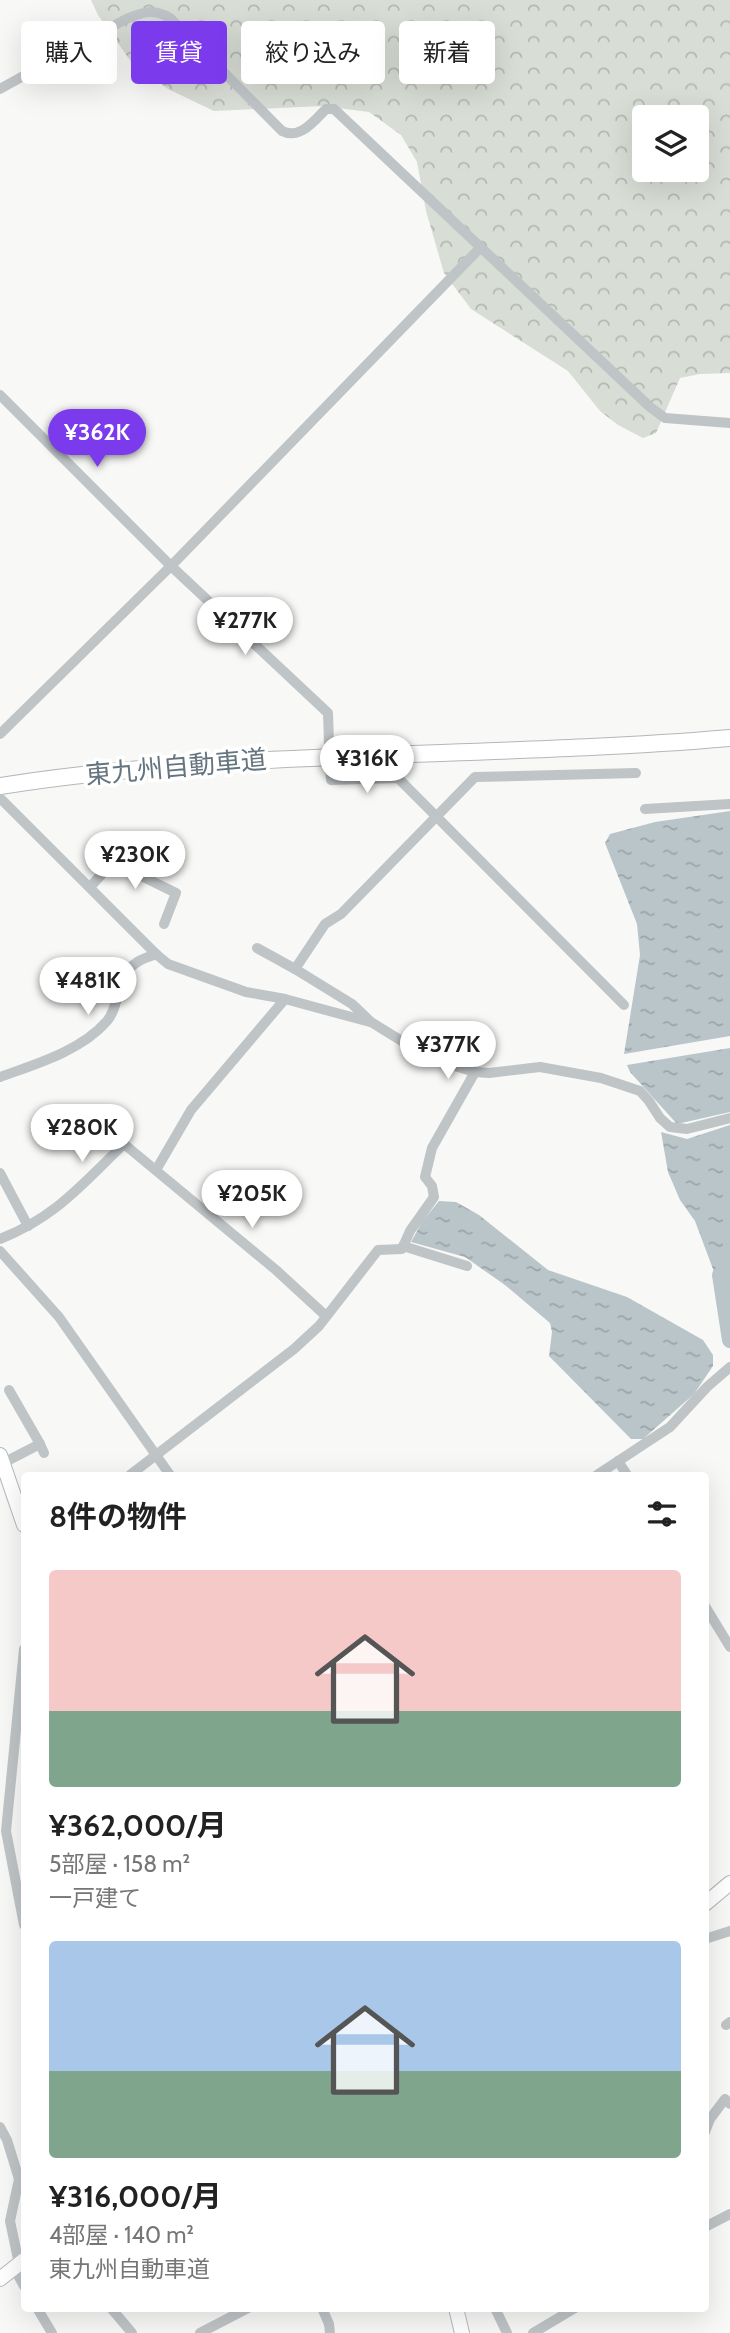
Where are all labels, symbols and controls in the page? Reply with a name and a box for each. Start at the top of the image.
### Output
chip: 購入 [21,21,117,84]
chip: 賃貸 [131,21,227,84]
chip: 絞り込み [241,21,385,84]
chip: 新着 [399,21,495,84]
map controls [632,105,709,182]
button: layers [632,105,709,182]
pin: ¥362K [48,410,146,469]
text: ¥362K [64,418,130,446]
pin: ¥277K [196,598,294,657]
text: ¥277K [213,606,277,634]
pin: ¥316K [318,736,416,795]
street label: 東九州自動車道 [84,743,268,791]
text: ¥316K [336,744,398,772]
pin: ¥230K [86,832,184,891]
text: ¥230K [100,840,170,868]
pin: ¥481K [39,958,137,1017]
text: ¥481K [56,966,120,994]
pin: ¥377K [399,1021,497,1081]
text: ¥377K [416,1030,480,1058]
pin: ¥280K [33,1104,131,1164]
text: ¥280K [47,1113,117,1141]
pin: ¥205K [203,1170,301,1230]
text: ¥205K [217,1179,287,1207]
icon: filters [643,1495,681,1533]
text: 8件の物件 [49,1498,187,1535]
icon: home [302,1616,428,1742]
text: ¥362,000/月 [49,1807,227,1844]
text: 5部屋 · 158 m² [49,1850,190,1878]
text: 一戸建て [49,1884,141,1912]
icon: home [302,1987,428,2113]
text: ¥316,000/月 [49,2178,222,2215]
text: 4部屋 · 140 m² [49,2221,194,2249]
text: 東九州自動車道 [49,2255,210,2283]

